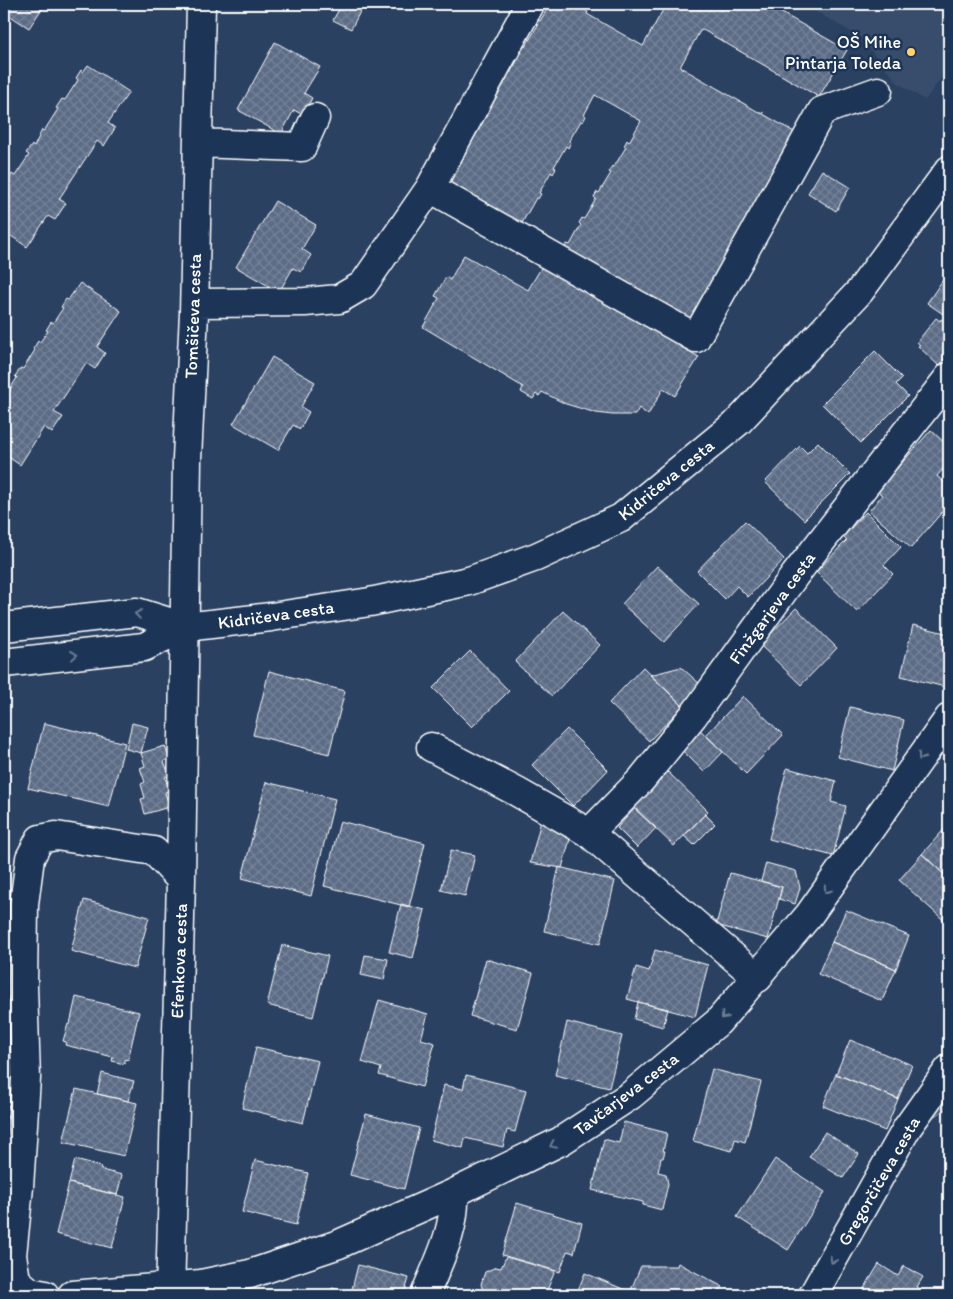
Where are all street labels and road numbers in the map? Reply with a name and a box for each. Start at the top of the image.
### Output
street label: Tomšičeva cesta [180,252,206,379]
street label: Kidričeva cesta [613,434,719,526]
street label: Finžgarjeva cesta [724,547,821,668]
street label: Kidričeva cesta [216,596,336,634]
street label: Efenkova cesta [166,903,192,1019]
street label: Tavčarjeva cesta [569,1047,683,1141]
street label: Gregorčičeva cesta [833,1112,925,1250]

